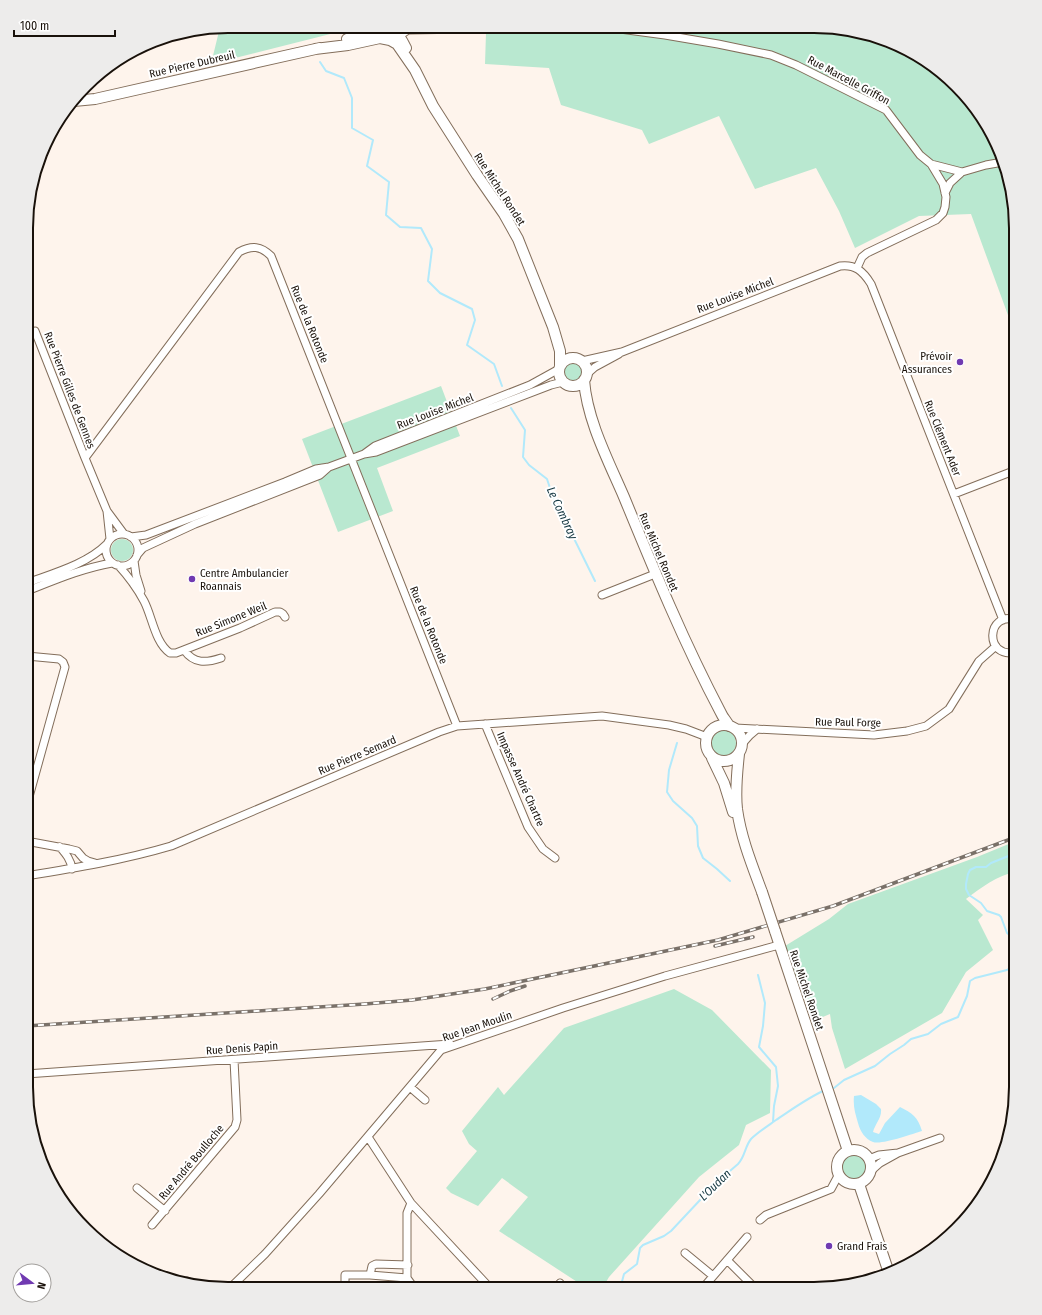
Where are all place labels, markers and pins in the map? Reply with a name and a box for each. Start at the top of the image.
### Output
place label: Prévoir Assurances [902,350,952,376]
marker: Prévoir Assurances [955,357,965,367]
place label: Centre Ambulancier Roannais [200,567,289,593]
marker: Centre Ambulancier Roannais [187,574,197,584]
place label: Grand Frais [837,1240,888,1253]
marker: Grand Frais [824,1241,834,1251]

